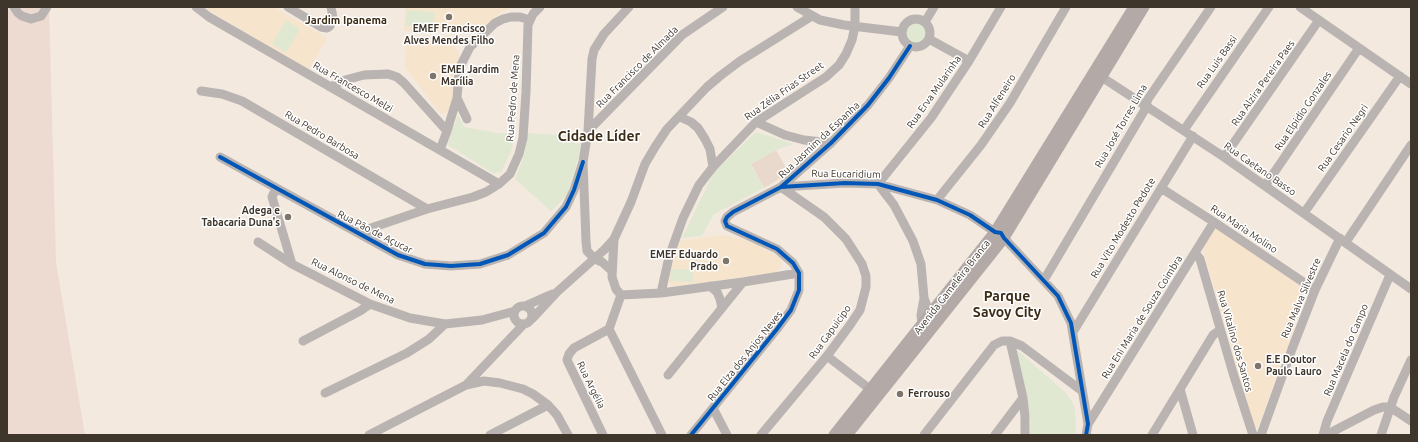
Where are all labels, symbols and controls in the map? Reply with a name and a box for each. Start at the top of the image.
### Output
marker: EMEF Francisco Alves Mendes Filho [444,12,454,22]
district label: Jardim Ipanema [305,13,387,27]
place label: EMEF Francisco Alves Mendes Filho [404,23,494,46]
street label: Rua Francisco de Almada [594,24,680,110]
street label: Rua Luis Bassi [1194,33,1240,91]
street label: Rua Alzira Pereira Paes [1229,38,1297,128]
street label: Rua Erva Mularinha [904,53,964,131]
street label: Rua Pedro de Mena [504,54,522,142]
street label: Rua Francesco Melzi [311,59,395,115]
street label: Rua Zélia Frias Street [742,59,826,123]
place label: EMEI Jardim Marília [441,64,499,88]
street label: Rua Elpidio Gonzales [1272,69,1334,153]
marker: EMEI Jardim Marília [428,71,438,81]
street label: Rua Alfeneiro [976,72,1018,130]
street label: Rua José Torres Lima [1092,82,1150,170]
street label: Rua Jasmim da Espanha [776,99,862,181]
street label: Rua Cesario Negri [1315,102,1371,174]
street label: Rua Pedro Barbosa [283,108,361,162]
district label: Cidade Líder [558,128,640,144]
street label: Rua Caetano Basso [1222,140,1298,198]
street label: Rua Eucaridium [811,167,881,181]
street label: Rua Vito Modesto Pedote [1088,176,1158,280]
street label: Rua Maria Molino [1208,202,1280,256]
place label: Adega e Tabacaria Duna's [202,205,280,228]
street label: Rua Pão de Açucar [335,208,415,256]
marker: Adega e Tabacaria Duna's [283,212,293,222]
street label: Avenida Gameleira Branca [911,237,993,337]
place label: EMEF Eduardo Prado [650,249,718,272]
street label: Rua Eni Maria de Souza Coimbra [1099,253,1185,381]
street label: Rua Alonso de Mena [309,256,397,306]
marker: EMEF Eduardo Prado [721,256,731,266]
street label: Rua Malva Silvestre [1279,256,1323,340]
district label: Parque Savoy City [973,288,1041,320]
street label: Rua Vitalino dos Santos [1215,289,1255,393]
street label: Rua Macela do Campo [1321,302,1371,398]
street label: Rua Gapuicipo [806,303,854,361]
street label: Rua Elza dos Anjos Neves [705,309,785,403]
place label: E.E Doutor Paulo Lauro [1266,354,1322,378]
street label: Rua Argélia [574,359,608,411]
marker: E.E Doutor Paulo Lauro [1253,361,1263,371]
place label: Ferrouso [908,388,950,400]
marker: Ferrouso [895,389,905,399]

